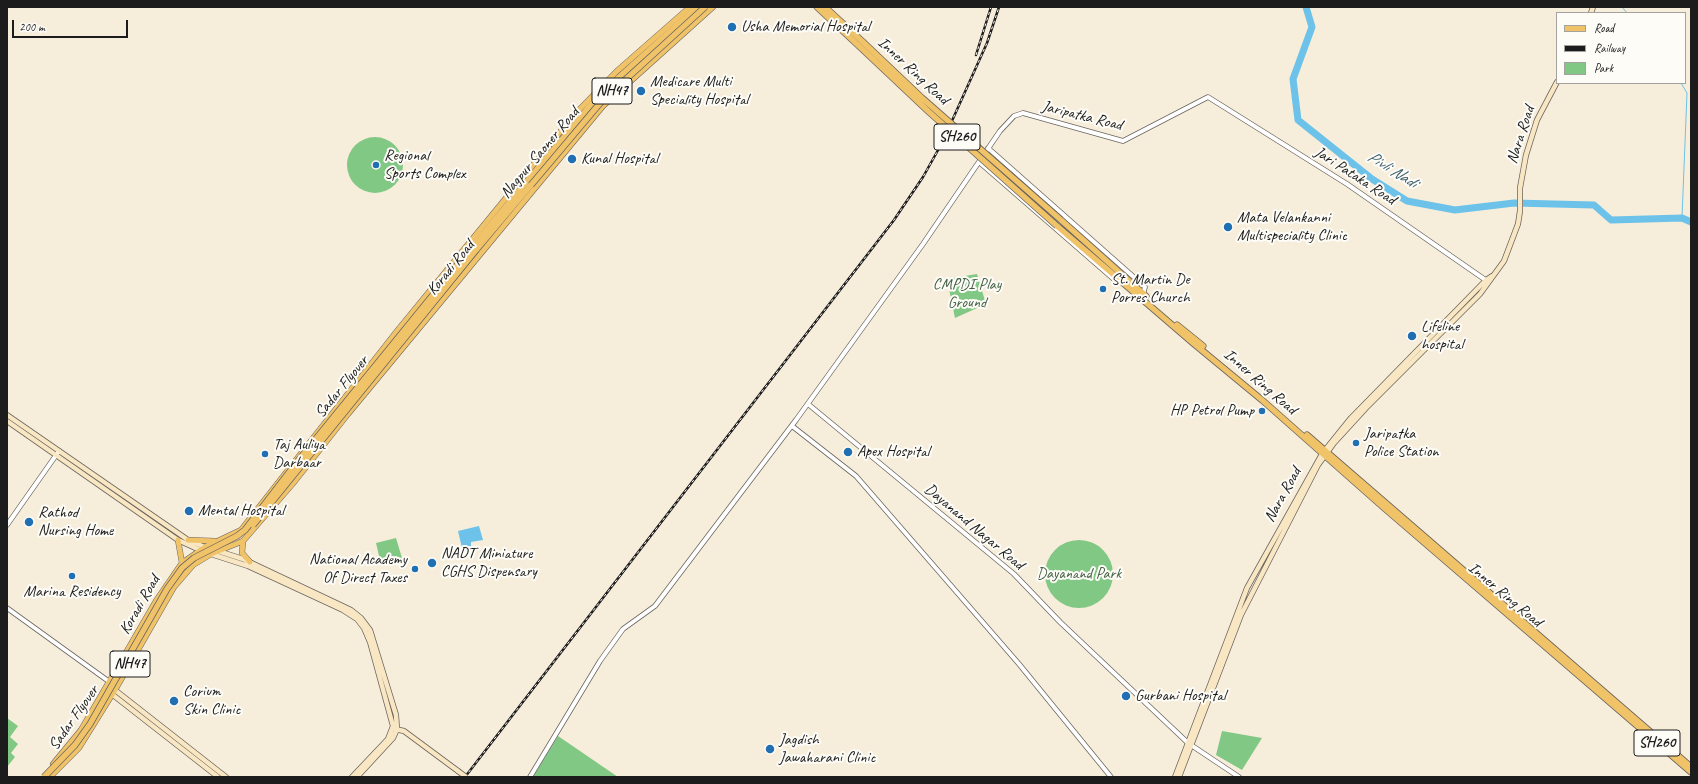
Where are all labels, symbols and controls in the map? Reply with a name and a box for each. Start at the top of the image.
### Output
scale bar [14,12,130,38]
legend [1556,12,1686,84]
place label: Usha Memorial Hospital [741,17,870,37]
text: 200 m [19,19,45,35]
text: Road [1594,20,1614,36]
marker: Usha Memorial Hospital [726,21,738,33]
street label: Inner Ring Road [873,33,953,109]
text: Railway [1594,40,1625,56]
text: Park [1594,60,1613,76]
place label: Medicare Multi Speciality Hospital [650,72,748,110]
road number: NH47 [592,78,632,104]
marker: Medicare Multi Speciality Hospital [635,85,647,97]
street label: Jaripatka Road [1040,97,1124,135]
street label: Nagpur Saoner Road [496,104,584,202]
street label: Nara Road [1503,104,1539,166]
road number: SH260 [934,124,980,150]
street label: Jari Pataka Road [1311,143,1399,209]
place label: Regional Sports Complex [384,146,465,184]
water label: Pivli Nadi [1363,147,1421,193]
place label: Kunal Hospital [581,149,658,169]
marker: Kunal Hospital [566,153,578,165]
marker: Regional Sports Complex [371,160,381,170]
place label: Mata Velankanni Multispeciality Clinic [1237,208,1347,246]
marker: Mata Velankanni Multispeciality Clinic [1222,221,1234,233]
street label: Koradi Road [423,237,479,299]
place label: St. Martin De Porres Church [1111,270,1190,308]
park label: CMPDI Play Ground [933,275,1001,313]
marker: St. Martin De Porres Church [1098,284,1108,294]
place label: Lifeline hospital [1421,317,1463,355]
marker: Lifeline hospital [1406,330,1418,342]
street label: Inner Ring Road [1220,345,1300,419]
street label: Sadar Flyover [311,352,373,422]
place label: HP Petrol Pump [1170,401,1254,421]
marker: HP Petrol Pump [1257,406,1267,416]
place label: Jaripatka Police Station [1364,424,1438,462]
place label: Taj Auliya Darbaar [273,435,325,473]
marker: Jaripatka Police Station [1351,438,1361,448]
place label: Apex Hospital [857,442,929,462]
marker: Apex Hospital [842,446,854,458]
marker: Taj Auliya Darbaar [260,449,270,459]
street label: Nara Road [1260,464,1306,526]
street label: Dayanand Nagar Road [920,480,1028,574]
place label: Mental Hospital [198,501,284,521]
place label: Rathod Nursing Home [38,503,113,541]
marker: Mental Hospital [183,505,195,517]
marker: Rathod Nursing Home [23,516,35,528]
place label: NADT Miniature CGHS Dispensary [441,544,537,582]
place label: National Academy Of Direct Taxes [309,550,407,588]
marker: NADT Miniature CGHS Dispensary [426,557,438,569]
street label: Inner Ring Road [1464,559,1546,631]
marker: National Academy Of Direct Taxes [410,564,420,574]
park label: Dayanand Park [1037,564,1121,584]
marker: Marina Residency [67,571,77,581]
street label: Koradi Road [115,572,165,638]
place label: Marina Residency [24,582,120,602]
road number: NH47 [110,651,150,677]
street label: Sadar Flyover [45,682,103,754]
place label: Corium Skin Clinic [183,682,240,720]
place label: Gurbani Hospital [1135,686,1226,706]
marker: Gurbani Hospital [1120,690,1132,702]
marker: Corium Skin Clinic [168,695,180,707]
place label: Jagdish Jawaharani Clinic [779,730,875,768]
road number: SH260 [1634,730,1680,756]
marker: Jagdish Jawaharani Clinic [764,743,776,755]

